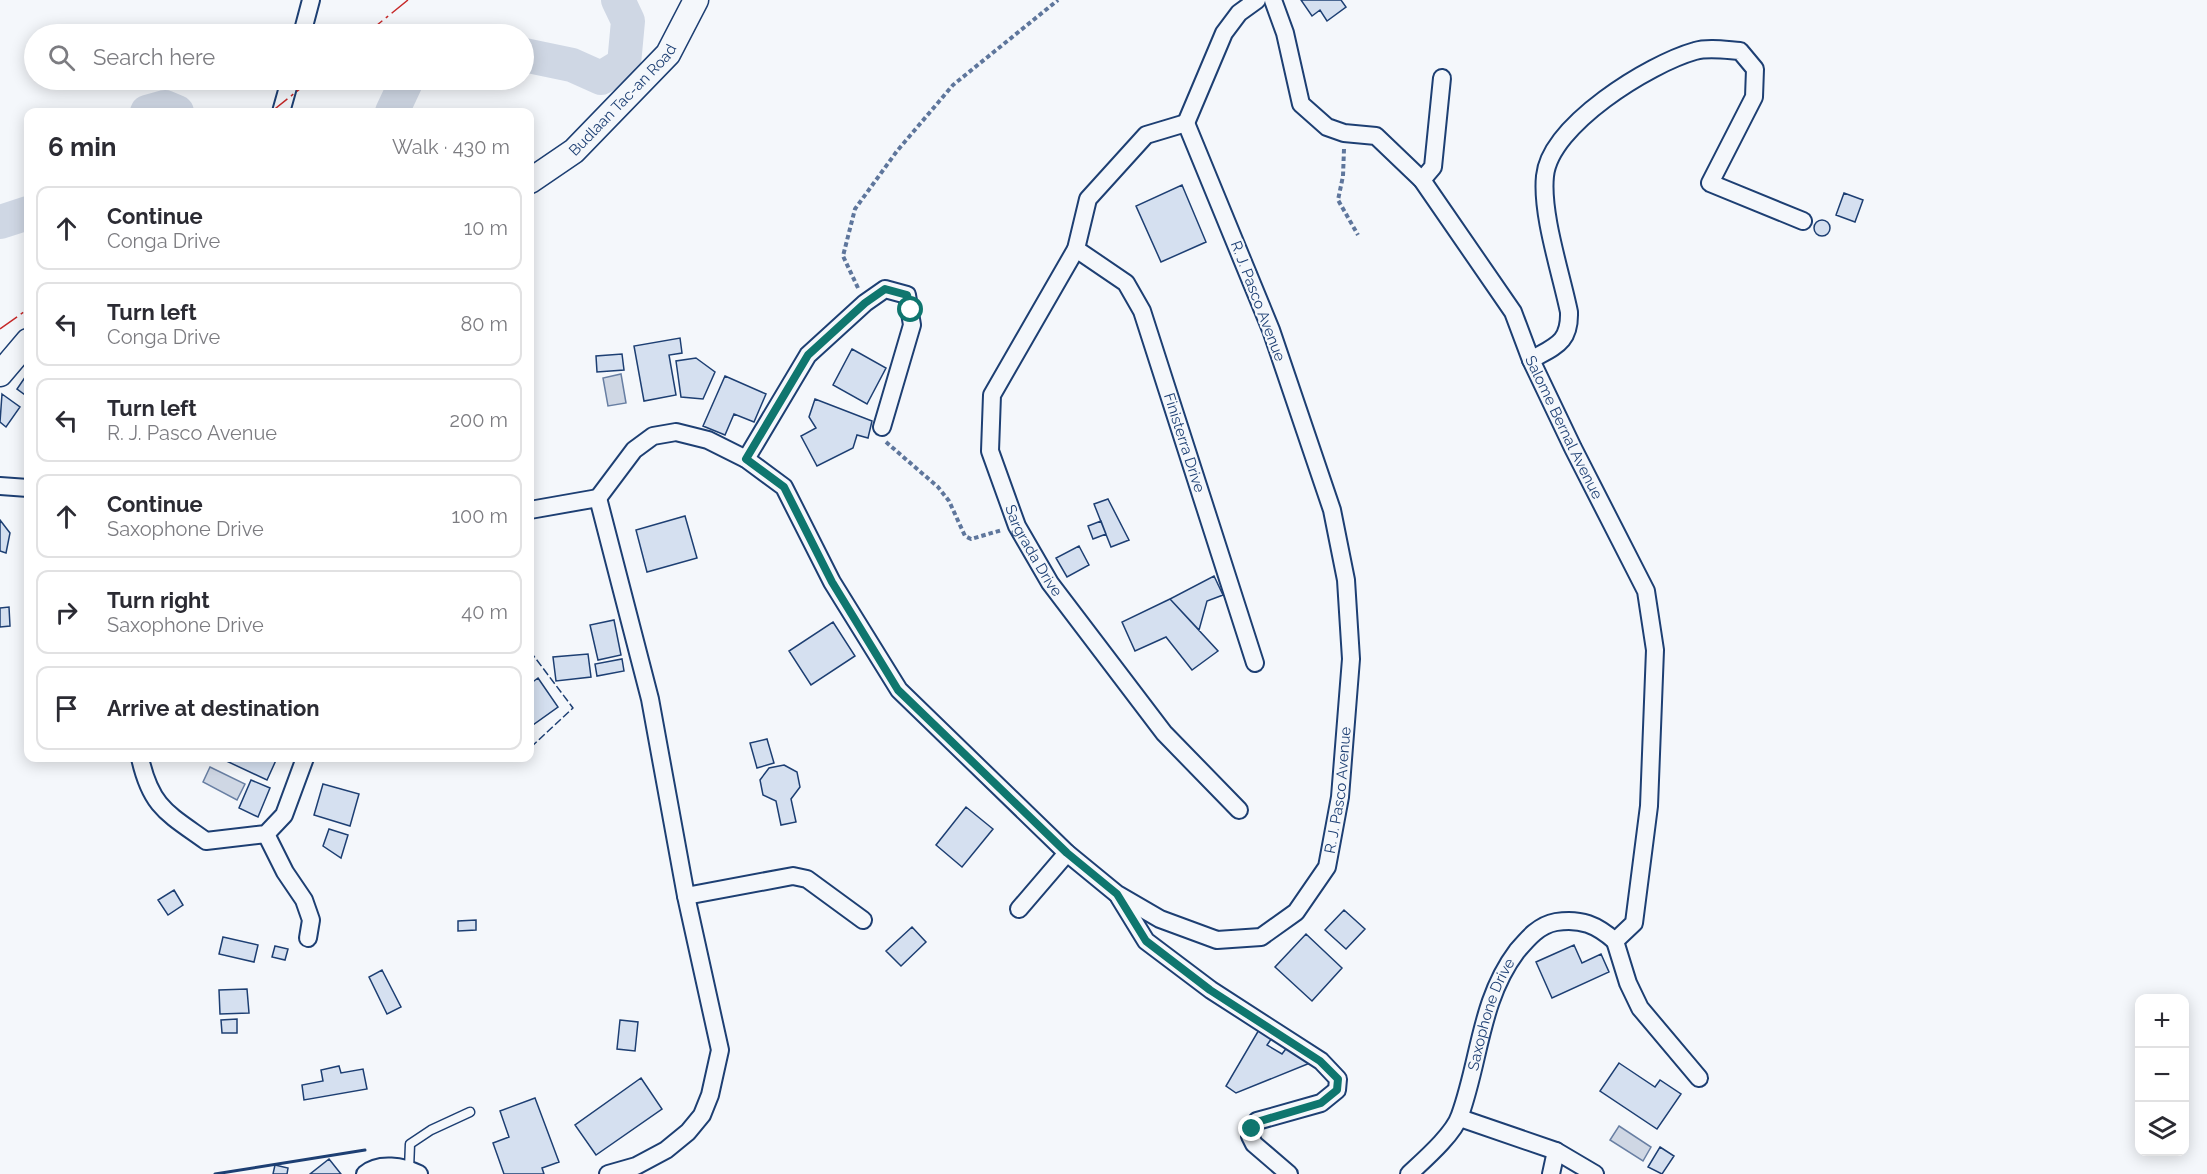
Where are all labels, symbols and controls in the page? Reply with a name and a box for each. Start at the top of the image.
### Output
search box [24,24,534,90]
icon: search [45,41,78,74]
street label: Budlaan Tac-an Road [565,41,680,160]
text: Search here [93,44,215,70]
text: 6 min [48,132,117,162]
text: Walk · 430 m [392,135,510,159]
text: Continue [107,203,203,229]
icon: ahead [50,212,83,245]
text: 10 m [464,216,508,240]
text: Conga Drive [107,229,220,253]
street label: R. J. Pasco Avenue [1227,238,1289,364]
route start [897,296,923,322]
text: Turn left [107,299,197,325]
icon: left [50,308,83,341]
text: 80 m [460,312,508,336]
text: Conga Drive [107,325,220,349]
street label: Salome Bernal Avenue [1521,353,1607,502]
street label: Finisterra Drive [1160,391,1209,495]
text: Turn left [107,395,197,421]
icon: left [50,404,83,437]
text: 200 m [450,408,508,432]
text: R. J. Pasco Avenue [107,421,277,445]
text: Continue [107,491,203,517]
icon: ahead [50,500,83,533]
street label: Sargrada Drive [1001,502,1066,600]
text: 100 m [451,504,508,528]
text: Saxophone Drive [107,517,264,541]
text: Turn right [107,587,210,613]
icon: right [50,596,83,629]
text: 40 m [461,600,508,624]
text: Saxophone Drive [107,613,264,637]
icon: arrive [50,692,83,725]
text: Arrive at destination [107,695,320,721]
street label: R. J. Pasco Avenue [1321,726,1355,855]
street label: Saxophone Drive [1464,955,1519,1072]
map controls [2135,994,2189,1156]
button: + [2135,994,2189,1048]
button: − [2135,1048,2189,1102]
button: layers [2135,1102,2189,1156]
route end [1238,1115,1264,1141]

